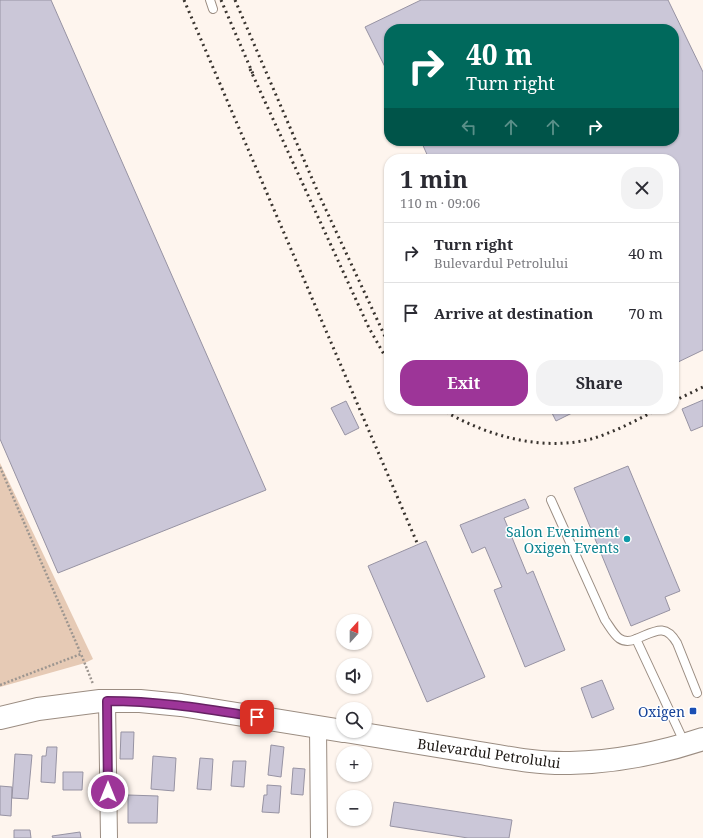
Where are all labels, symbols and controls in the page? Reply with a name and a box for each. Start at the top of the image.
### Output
text: 40 m [466,35,533,73]
icon: right [400,40,452,92]
text: Turn right [466,71,555,95]
icon: left [458,116,480,138]
icon: ahead [500,116,522,138]
icon: ahead [542,116,564,138]
icon: right [584,116,606,138]
text: 1 min [400,162,468,195]
button: close [621,167,663,209]
text: 110 m · 09:06 [400,194,480,212]
text: Turn right [434,234,513,254]
icon: right [400,242,422,264]
text: 40 m [628,243,663,263]
text: Bulevardul Petrolului [434,254,568,272]
icon: arrive [400,302,422,324]
text: Arrive at destination [434,303,593,323]
text: 70 m [628,303,663,323]
button: Exit [400,360,528,406]
button: Share [536,360,663,406]
place label: Salon Eveniment Oxigen Events [506,522,619,557]
marker: Salon Eveniment Oxigen Events [622,534,632,544]
north arrow [336,614,372,650]
map controls [336,614,372,826]
button: sound [336,658,372,694]
pin [240,700,274,734]
button: search [336,702,372,738]
place label: Oxigen [638,702,685,721]
icon: arrive [246,706,268,728]
marker: Oxigen [688,706,698,716]
street label: Bulevardul Petrolului [416,734,562,773]
button: + [336,746,372,782]
position arrow [87,771,129,813]
button: − [336,790,372,826]

